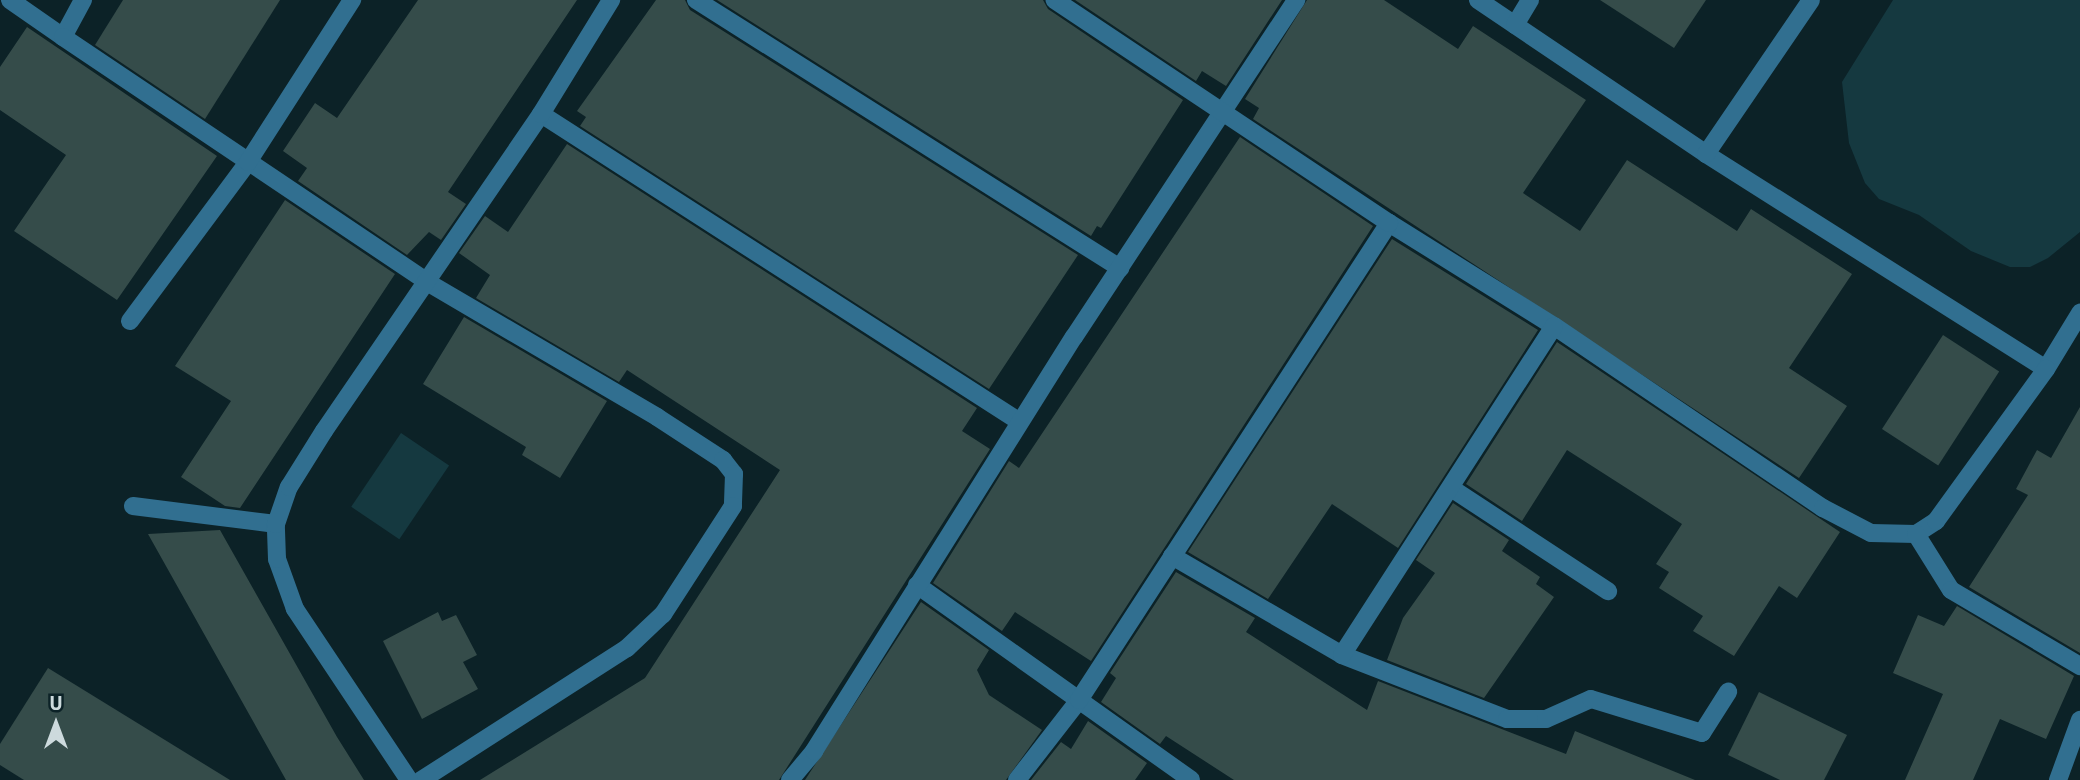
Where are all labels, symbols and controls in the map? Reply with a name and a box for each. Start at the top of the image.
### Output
north arrow [21,689,91,759]
text: U [49,691,63,714]

